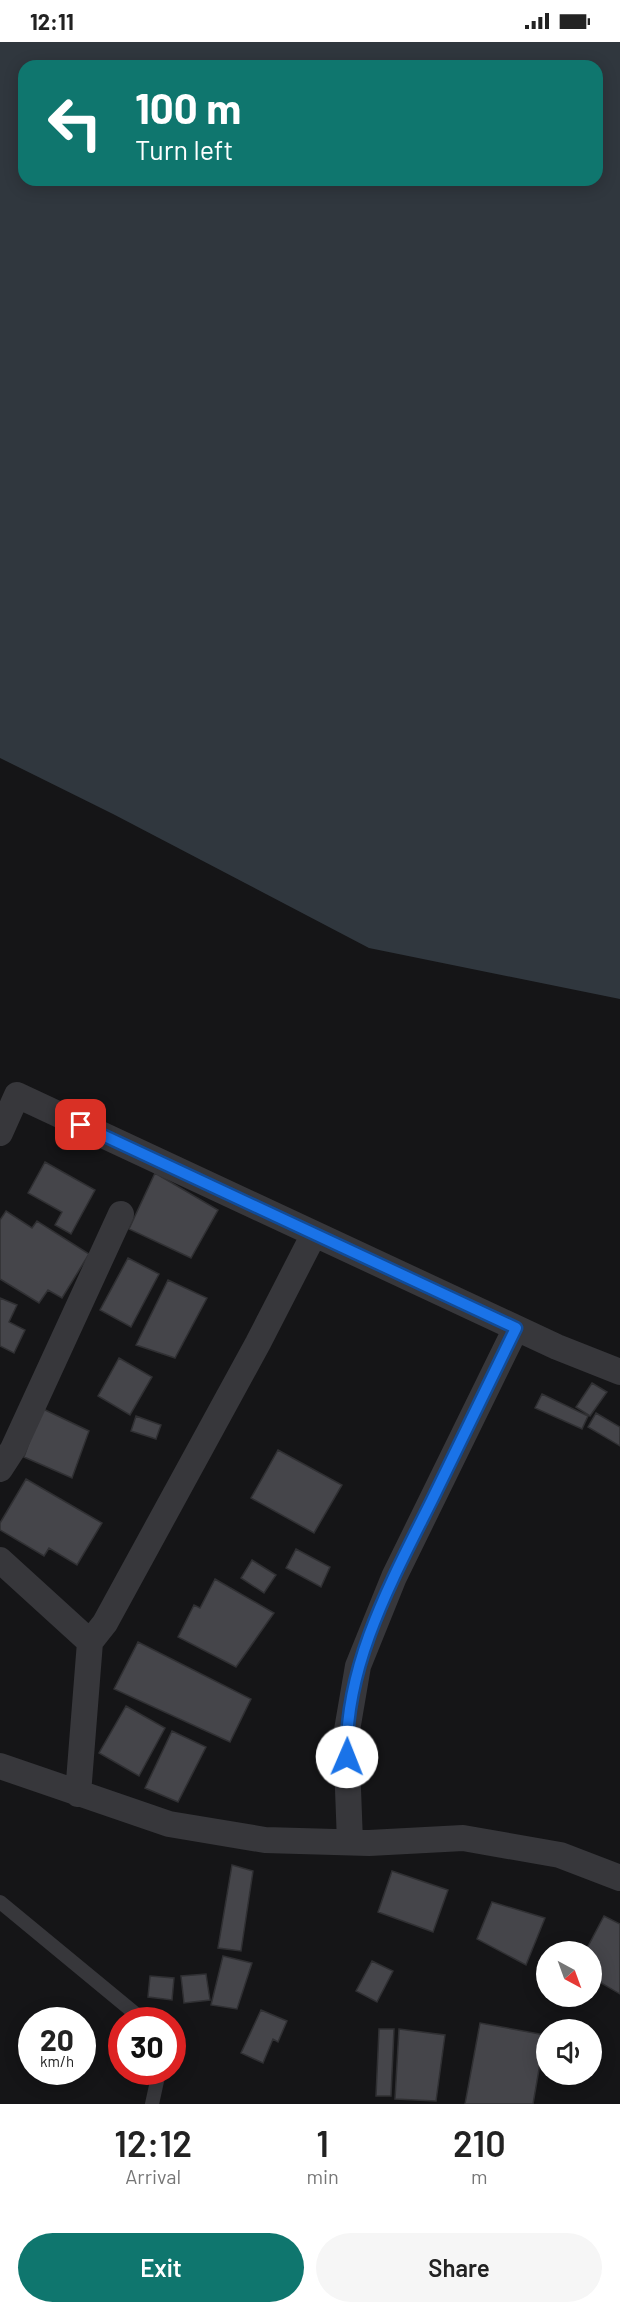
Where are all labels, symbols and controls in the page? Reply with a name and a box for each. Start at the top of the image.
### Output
text: 12:11 [30,8,74,34]
text: 100 m [135,82,241,132]
icon: left [36,84,114,162]
text: Turn left [135,133,233,165]
pin [55,1099,106,1150]
icon: arrive [64,1108,97,1141]
position arrow [315,1725,379,1789]
north arrow [536,1941,602,2007]
map controls [536,1941,602,2085]
speed limit sign: 30 [108,2007,186,2085]
button: sound [536,2019,602,2085]
text: 20 [40,2021,74,2057]
text: km/h [40,2052,74,2070]
text: 12:12 [114,2121,192,2164]
text: 1 [316,2121,329,2164]
text: 210 [453,2121,506,2164]
text: Arrival [125,2164,181,2188]
text: min [306,2164,339,2188]
text: m [471,2164,488,2188]
button: Exit [18,2233,304,2302]
button: Share [316,2233,602,2302]

